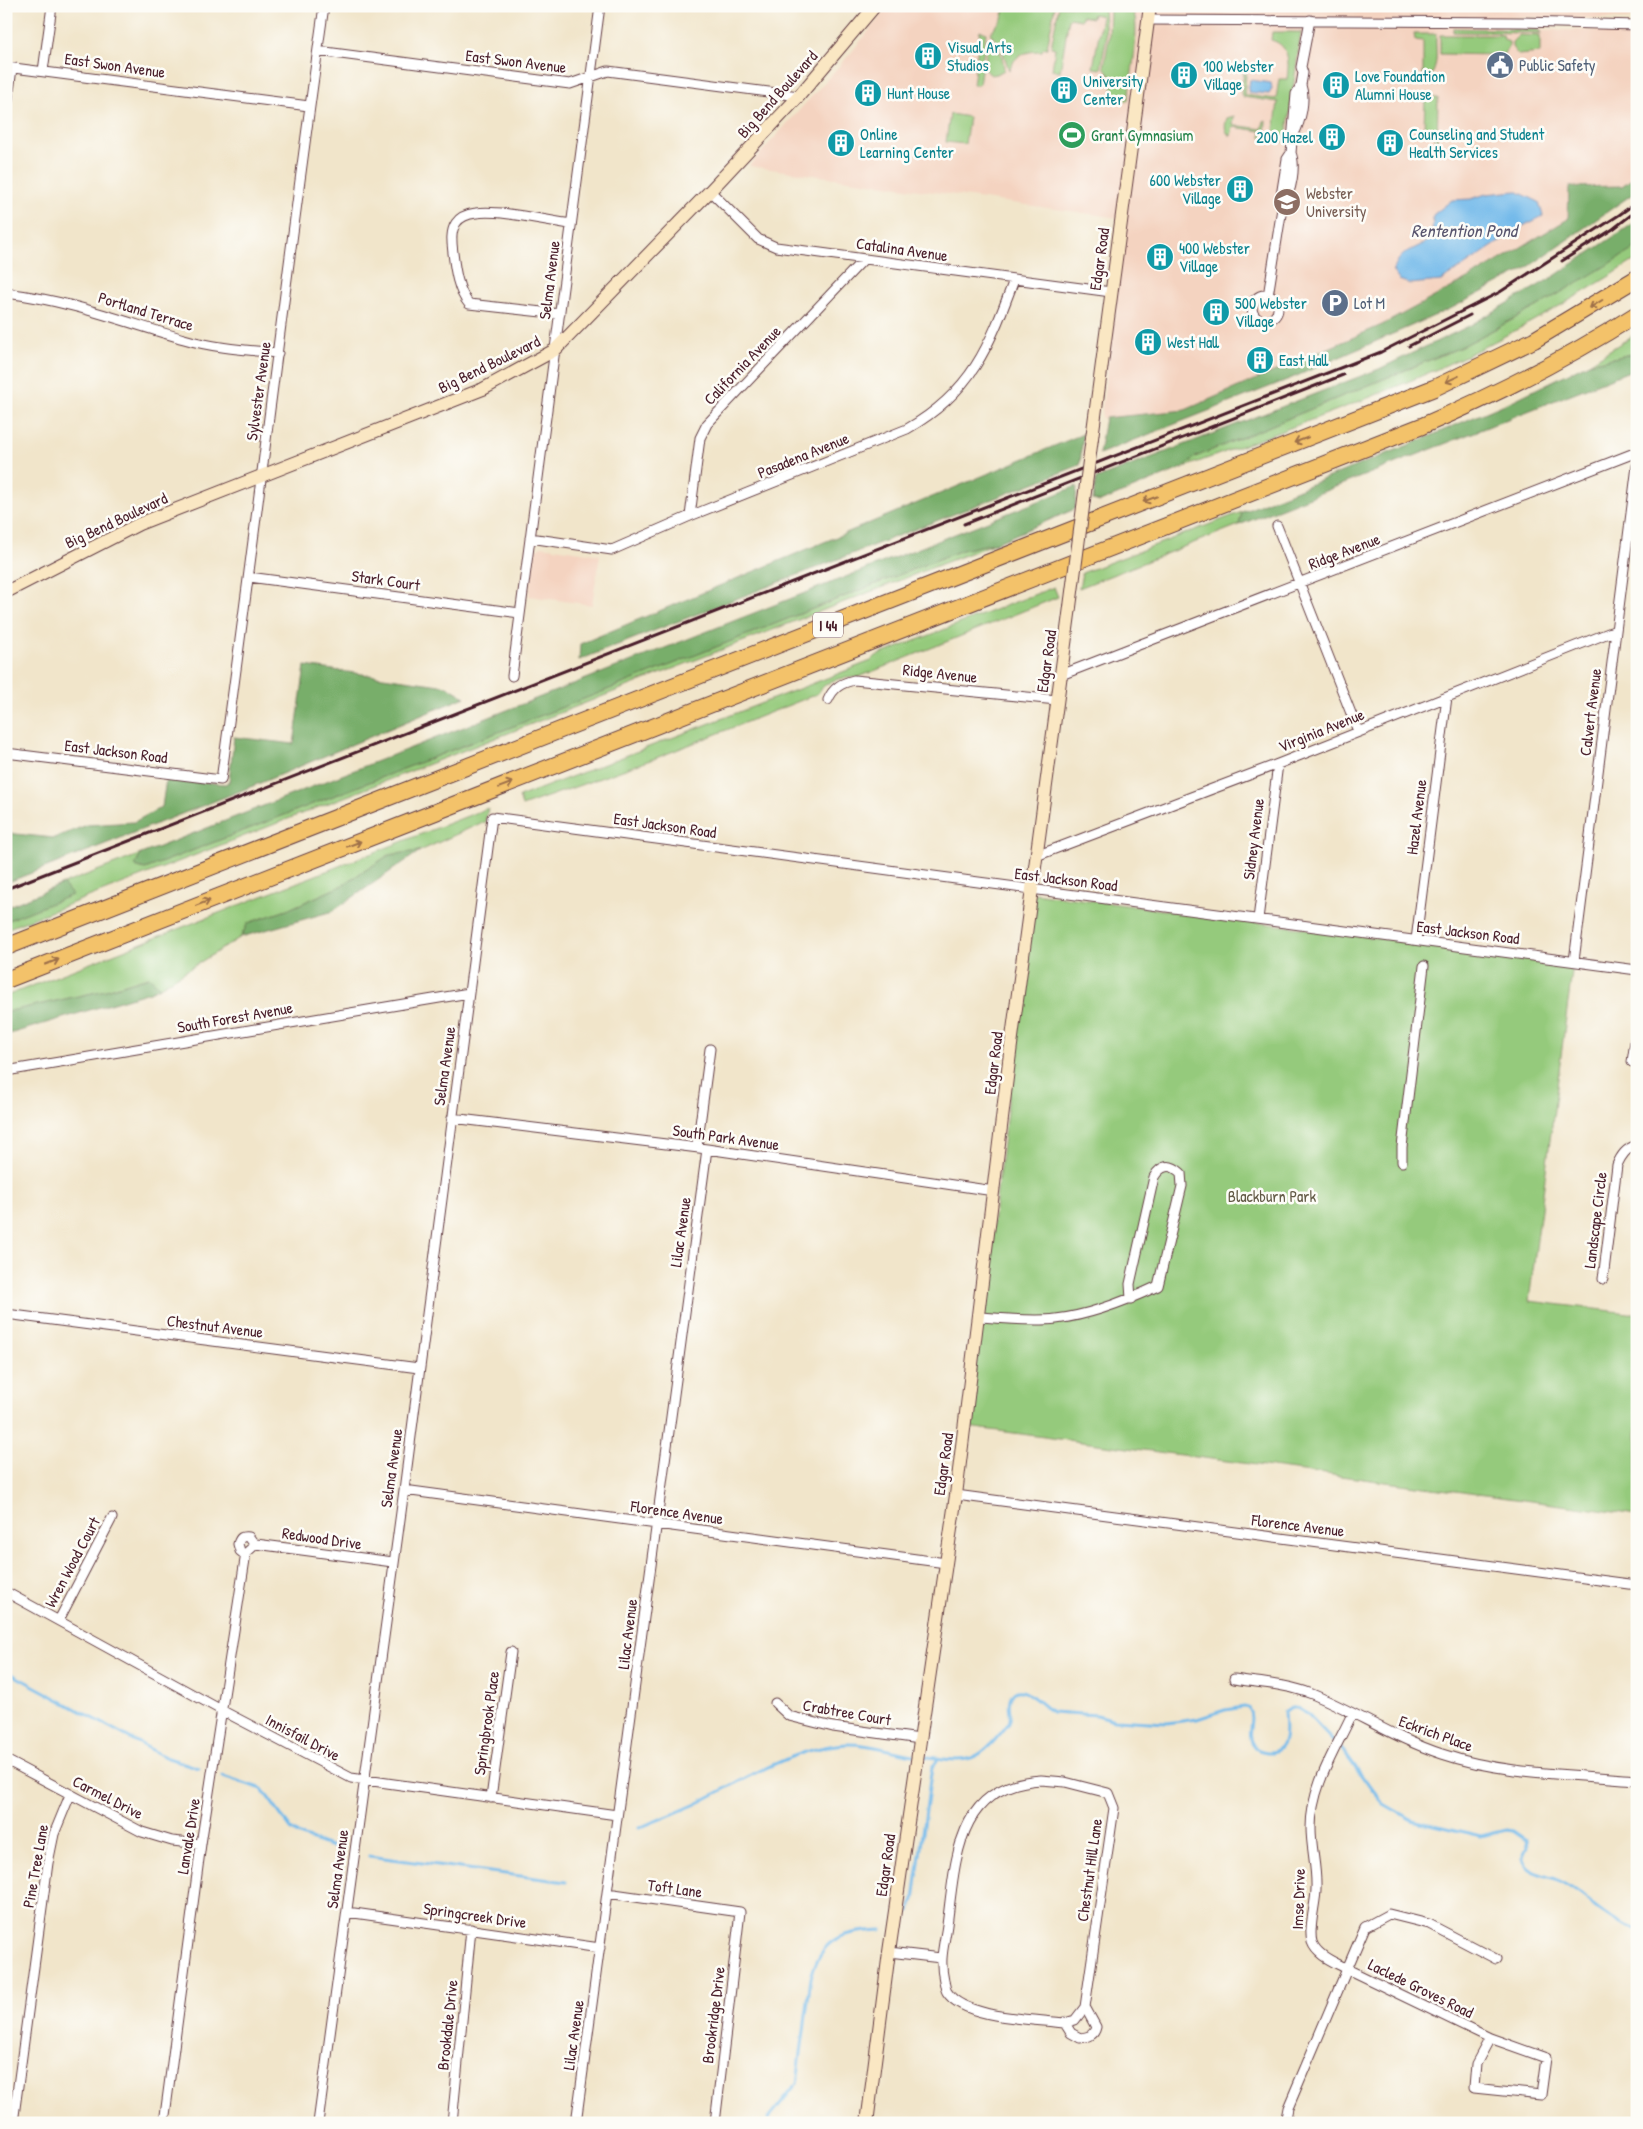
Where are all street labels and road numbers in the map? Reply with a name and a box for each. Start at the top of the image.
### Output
street label: East Swon Avenue [464,44,568,78]
street label: Big Bend Boulevard [732,45,822,143]
street label: East Swon Avenue [63,47,167,83]
street label: Edgar Road [1084,226,1114,292]
street label: Catalina Avenue [855,232,950,266]
street label: Selma Avenue [533,239,565,321]
street label: Portland Terrace [96,286,197,336]
street label: California Avenue [698,320,786,410]
street label: Big Bend Boulevard [434,330,544,398]
street label: Sylvester Avenue [240,340,276,442]
street label: Pasadena Avenue [754,426,853,483]
street label: Big Bend Boulevard [61,487,171,553]
street label: Ridge Avenue [1305,527,1383,575]
street label: Stark Court [350,564,422,596]
road number: I 44 [813,612,843,638]
street label: Edgar Road [1031,628,1061,694]
street label: Ridge Avenue [902,658,979,688]
street label: Calvert Avenue [1574,666,1606,757]
street label: Virginia Avenue [1275,703,1368,757]
street label: East Jackson Road [63,734,169,768]
street label: Hazel Avenue [1400,778,1432,856]
street label: Sidney Avenue [1237,796,1269,881]
street label: East Jackson Road [612,807,718,843]
street label: East Jackson Road [1013,862,1119,896]
street label: East Jackson Road [1415,915,1521,949]
street label: South Forest Avenue [175,996,295,1038]
street label: Selma Avenue [428,1025,461,1107]
street label: Edgar Road [978,1031,1008,1095]
street label: South Park Avenue [671,1119,781,1155]
street label: Landscape Circle [1578,1170,1612,1269]
street label: Lilac Avenue [664,1195,696,1268]
street label: Chestnut Avenue [166,1309,265,1343]
street label: Selma Avenue [375,1427,408,1509]
street label: Edgar Road [928,1431,958,1497]
street label: Florence Avenue [628,1494,725,1529]
street label: Florence Avenue [1249,1508,1346,1542]
street label: Wren Wood Court [39,1513,105,1611]
street label: Redwood Drive [281,1522,364,1555]
street label: Lilac Avenue [612,1597,642,1670]
street label: Springbrook Place [468,1669,504,1777]
street label: Crabtree Court [801,1693,893,1731]
street label: Innisfail Drive [262,1708,345,1766]
street label: Eckrich Place [1396,1709,1477,1757]
street label: Carmel Drive [69,1770,148,1824]
street label: Lanvale Drive [171,1796,205,1876]
street label: Chestnut Hill Lane [1071,1816,1107,1923]
street label: Pine Tree Lane [17,1822,53,1909]
street label: Selma Avenue [321,1828,354,1910]
street label: Edgar Road [870,1832,900,1898]
street label: Imse Drive [1286,1868,1310,1930]
street label: Toft Lane [646,1873,704,1903]
street label: Springcreek Drive [422,1897,529,1933]
street label: Laclede Groves Road [1365,1953,1477,2023]
street label: Brookridge Drive [696,1965,730,2065]
street label: Brookdale Drive [431,1978,463,2071]
street label: Lilac Avenue [557,1998,589,2071]

